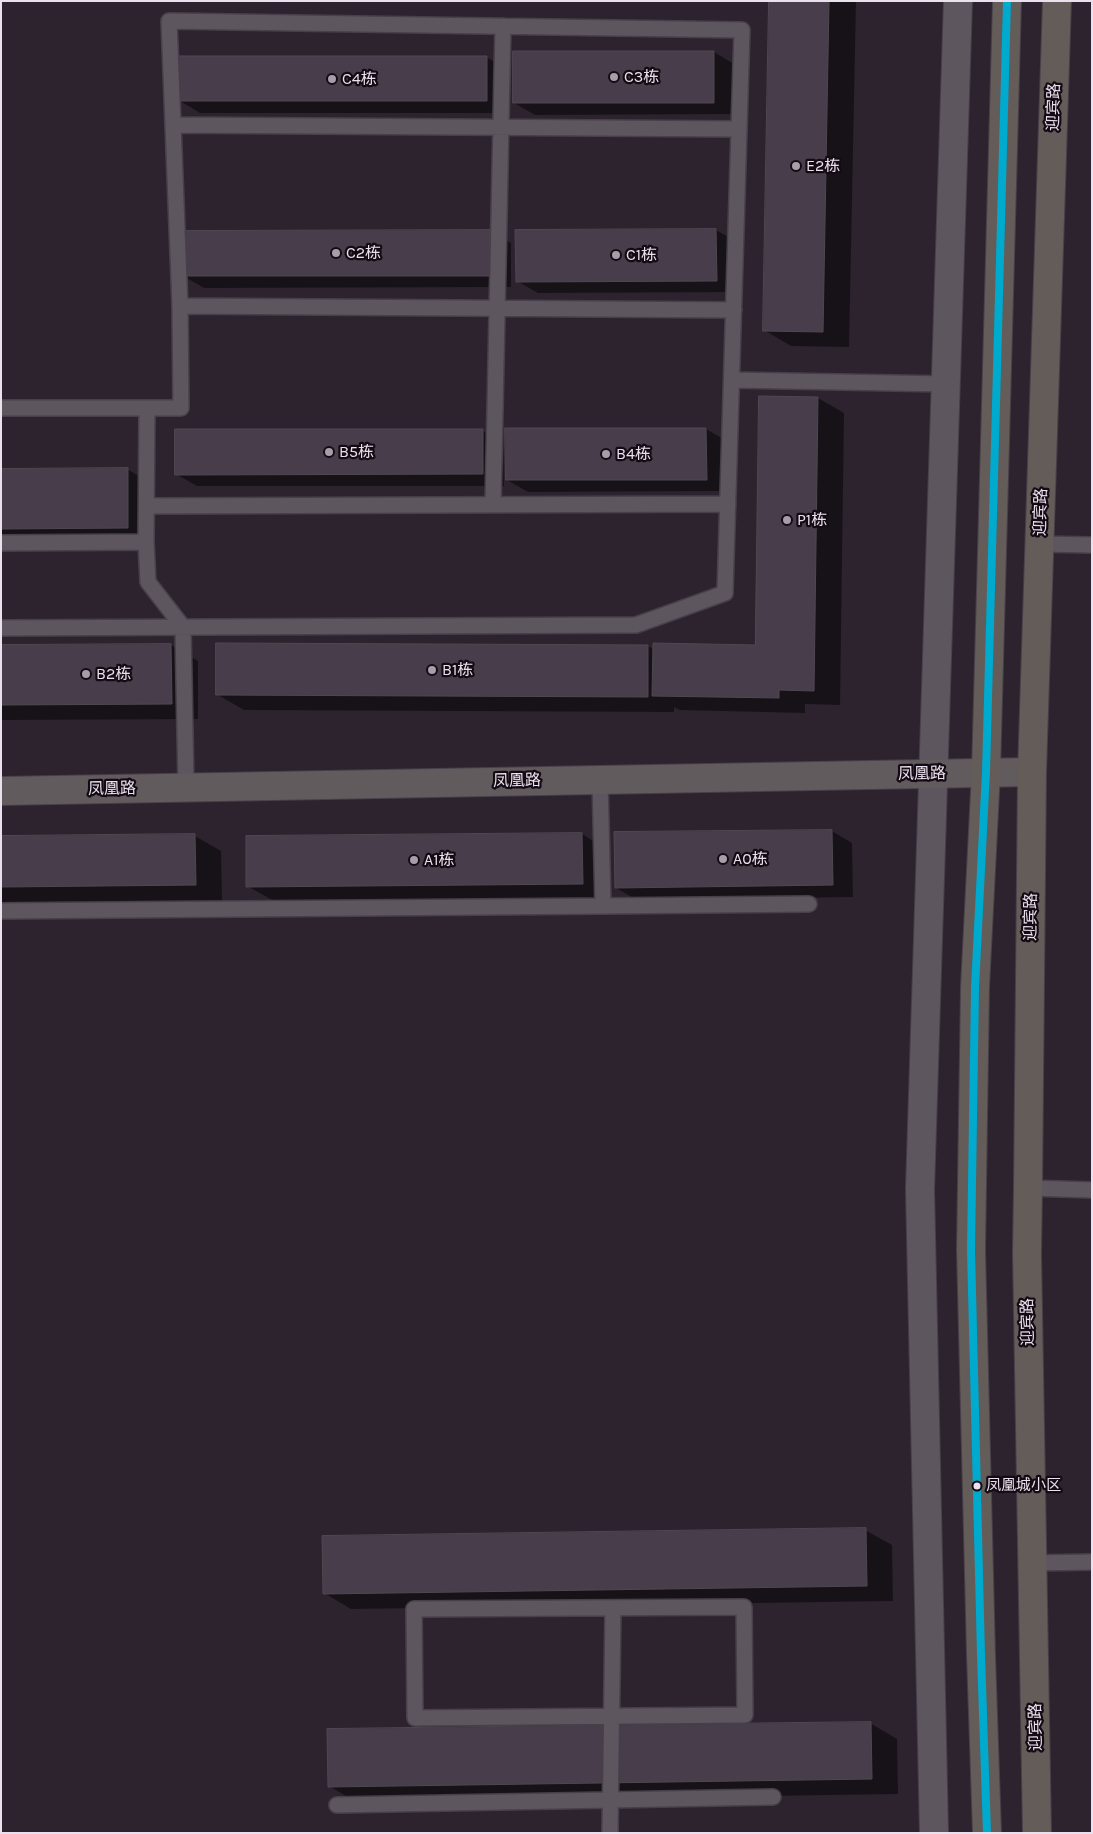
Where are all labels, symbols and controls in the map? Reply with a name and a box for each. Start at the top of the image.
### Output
place label: C3栋 [624,67,659,87]
place label: C4栋 [342,69,377,89]
marker: C3栋 [608,71,620,83]
marker: C4栋 [326,73,338,85]
street label: 迎宾路 [1044,83,1064,131]
place label: E2栋 [806,156,840,176]
marker: E2栋 [790,160,802,172]
place label: C2栋 [346,243,381,263]
place label: C1栋 [626,245,657,265]
marker: C2栋 [330,247,342,259]
marker: C1栋 [610,249,622,261]
place label: B5栋 [339,442,374,462]
place label: B4栋 [616,444,651,464]
marker: B5栋 [323,446,335,458]
marker: B4栋 [600,448,612,460]
street label: 迎宾路 [1031,488,1051,536]
place label: P1栋 [797,510,827,530]
marker: P1栋 [781,514,793,526]
place label: B1栋 [442,660,473,680]
place label: B2栋 [96,664,131,684]
marker: B1栋 [426,664,438,676]
marker: B2栋 [80,668,92,680]
street label: 凤凰路 [898,764,946,784]
street label: 凤凰路 [493,771,541,791]
street label: 凤凰路 [88,779,136,799]
place label: A0栋 [733,849,768,869]
place label: A1栋 [424,850,454,870]
marker: A0栋 [717,853,729,865]
marker: A1栋 [408,854,420,866]
street label: 迎宾路 [1021,893,1041,941]
street label: 迎宾路 [1018,1298,1038,1346]
place label: 凤凰城小区 [986,1477,1061,1495]
marker: 凤凰城小区 [972,1481,982,1491]
street label: 迎宾路 [1026,1703,1046,1751]

